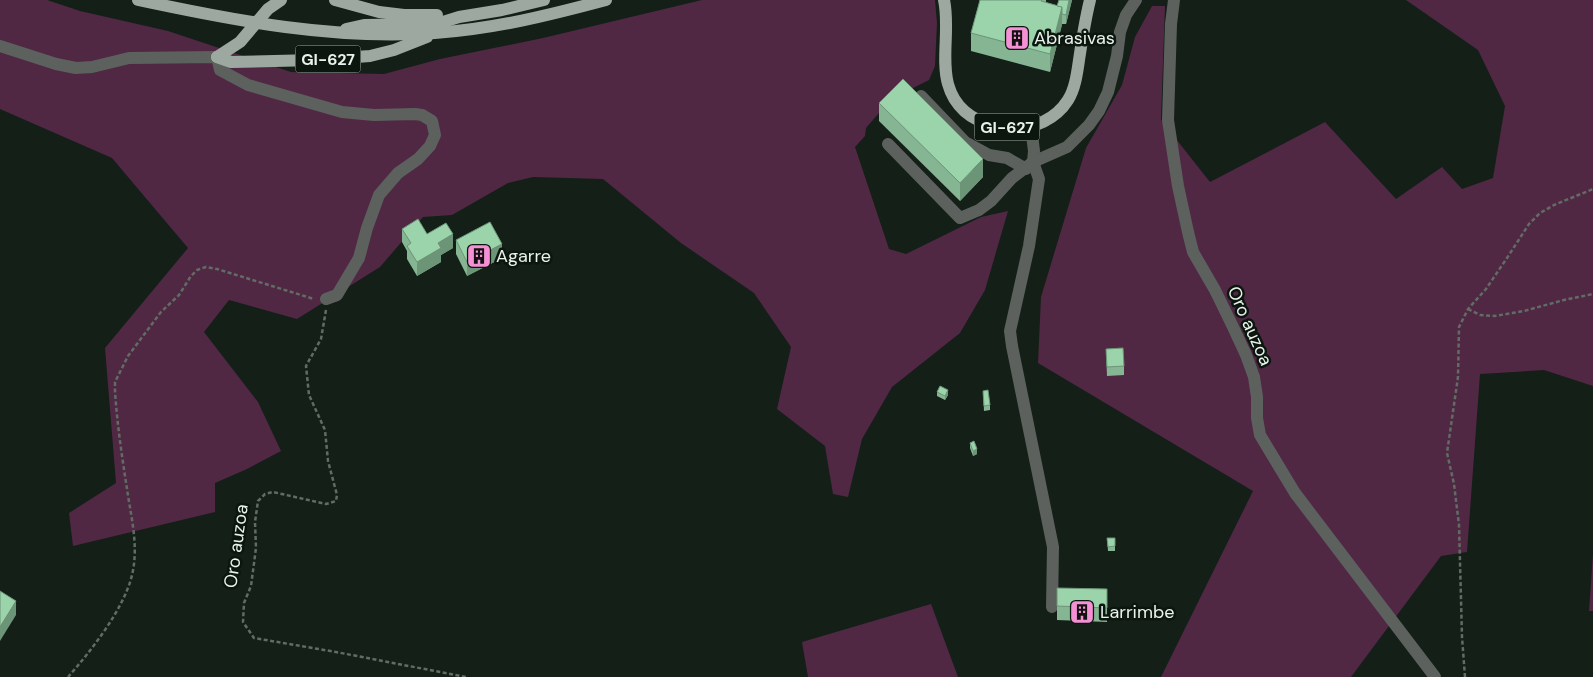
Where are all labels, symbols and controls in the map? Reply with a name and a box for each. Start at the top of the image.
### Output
building icon: Abrasivas [1004,25,1030,51]
place label: Abrasivas [1034,26,1115,50]
road number: GI-627 [296,46,360,72]
road number: GI-627 [974,114,1040,140]
building icon: Agarre [466,243,492,269]
place label: Agarre [496,244,551,268]
street label: Oro auzoa [1222,283,1278,369]
street label: Oro auzoa [218,502,254,590]
building icon: Larrimbe [1069,599,1095,625]
place label: Larrimbe [1100,600,1174,624]

